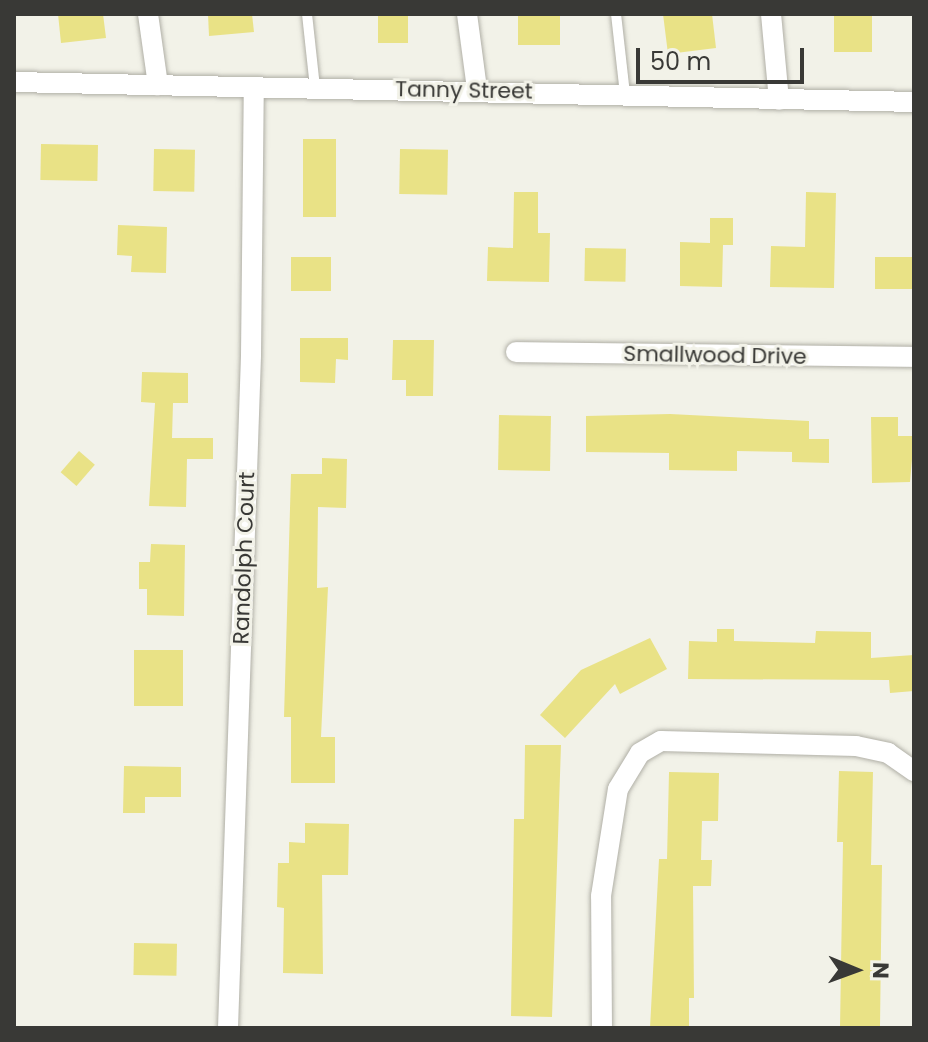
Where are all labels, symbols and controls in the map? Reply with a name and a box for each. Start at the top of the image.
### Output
scale bar [640,32,808,82]
text: 50 m [650,45,711,78]
street label: Tanny Street [395,76,533,104]
street label: Smallwood Drive [623,340,807,370]
street label: Randolph Court [228,471,260,645]
north arrow [816,930,896,1010]
text: N [865,962,896,979]

